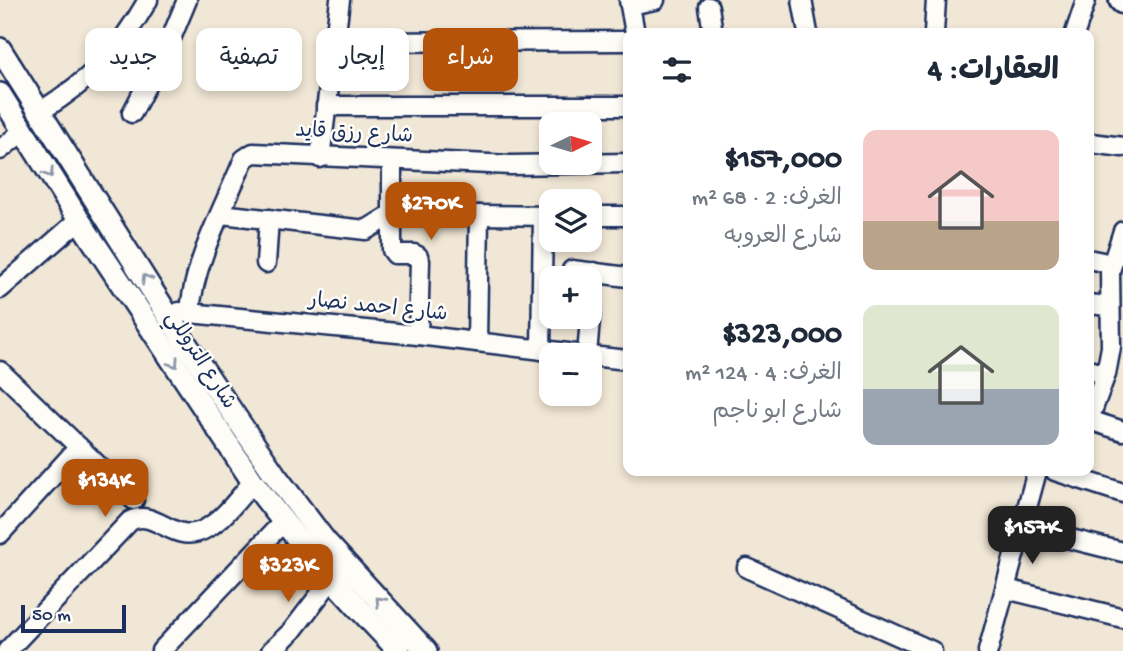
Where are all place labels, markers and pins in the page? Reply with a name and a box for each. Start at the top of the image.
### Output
pin: $270K [382,182,480,242]
pin: $134K [56,460,154,519]
pin: $157K [983,506,1081,566]
pin: $323K [239,544,337,604]

